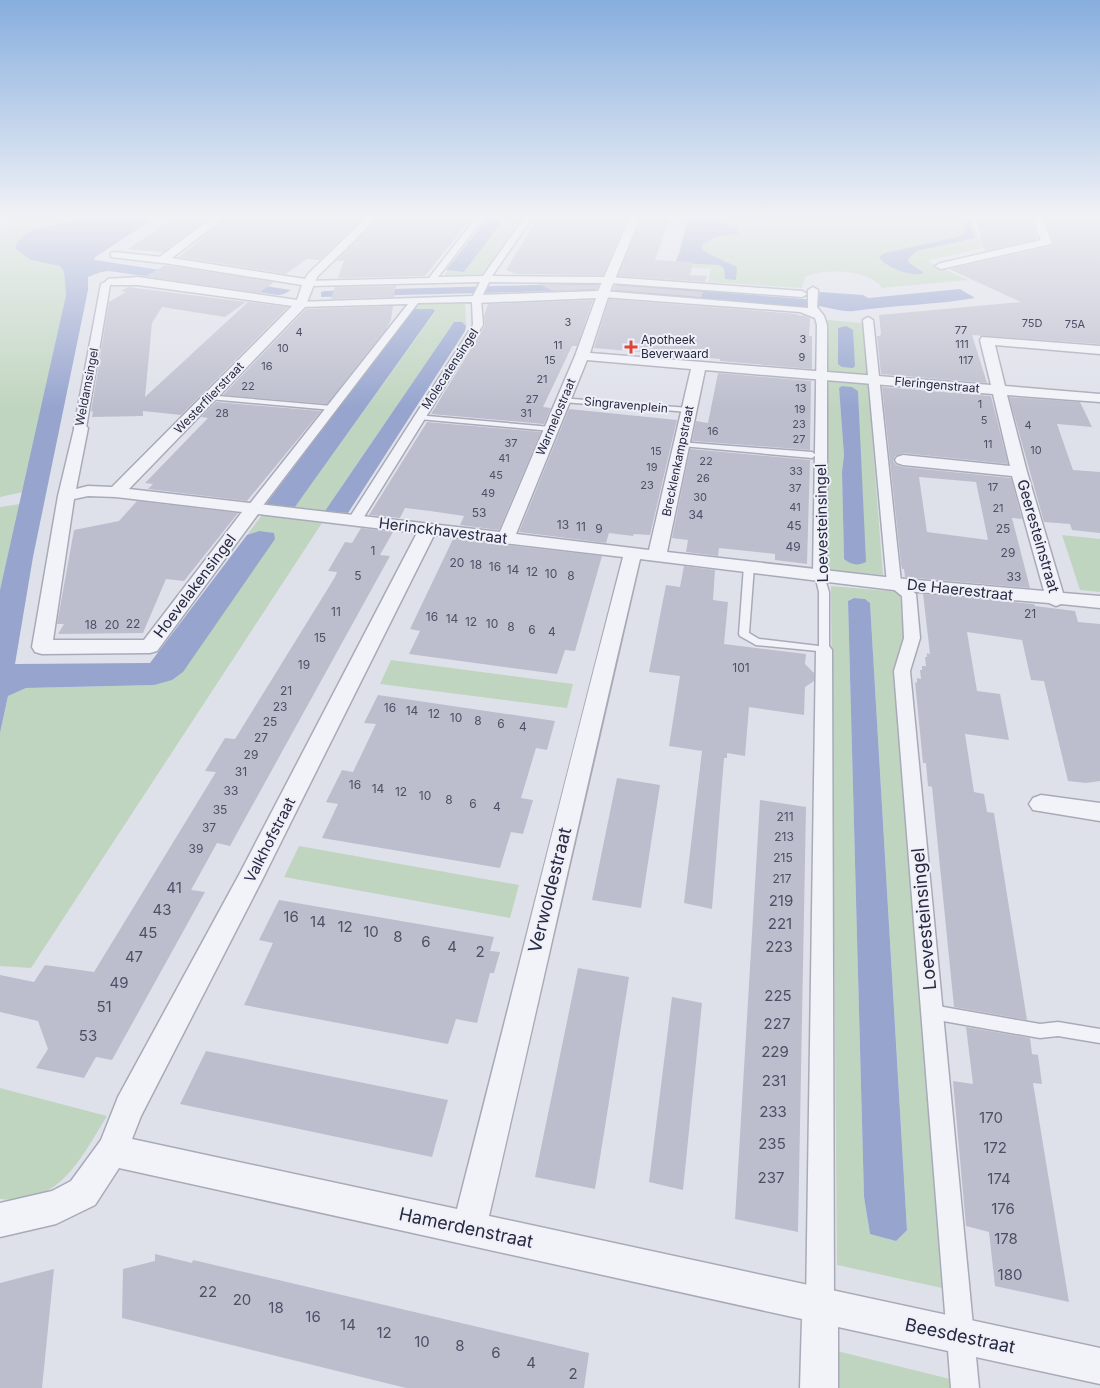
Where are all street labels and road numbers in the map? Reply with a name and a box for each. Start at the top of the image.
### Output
street label: Molecatensingel [418,326,481,412]
street label: Weldamsingel [72,347,101,427]
street label: Westerflierstraat [171,359,247,437]
street label: Fleringenstraat [894,373,980,396]
street label: Warmelostraat [533,376,579,458]
street label: Singravenplein [584,393,669,416]
street label: Brecklenkampstraat [658,404,697,518]
street label: Loevesteinsingel [811,463,832,583]
street label: Geeresteinstraat [1013,477,1064,595]
street label: Herinckhavestraat [378,513,508,548]
street label: Hoevelakensingel [149,530,240,641]
street label: De Haerestraat [906,574,1014,605]
street label: Valkhofstraat [240,794,299,886]
street label: Verwoldestraat [524,825,575,955]
street label: Loevesteinsingel [907,847,940,991]
street label: Hamerdenstraat [397,1203,535,1252]
street label: Beesdestraat [903,1314,1017,1357]

